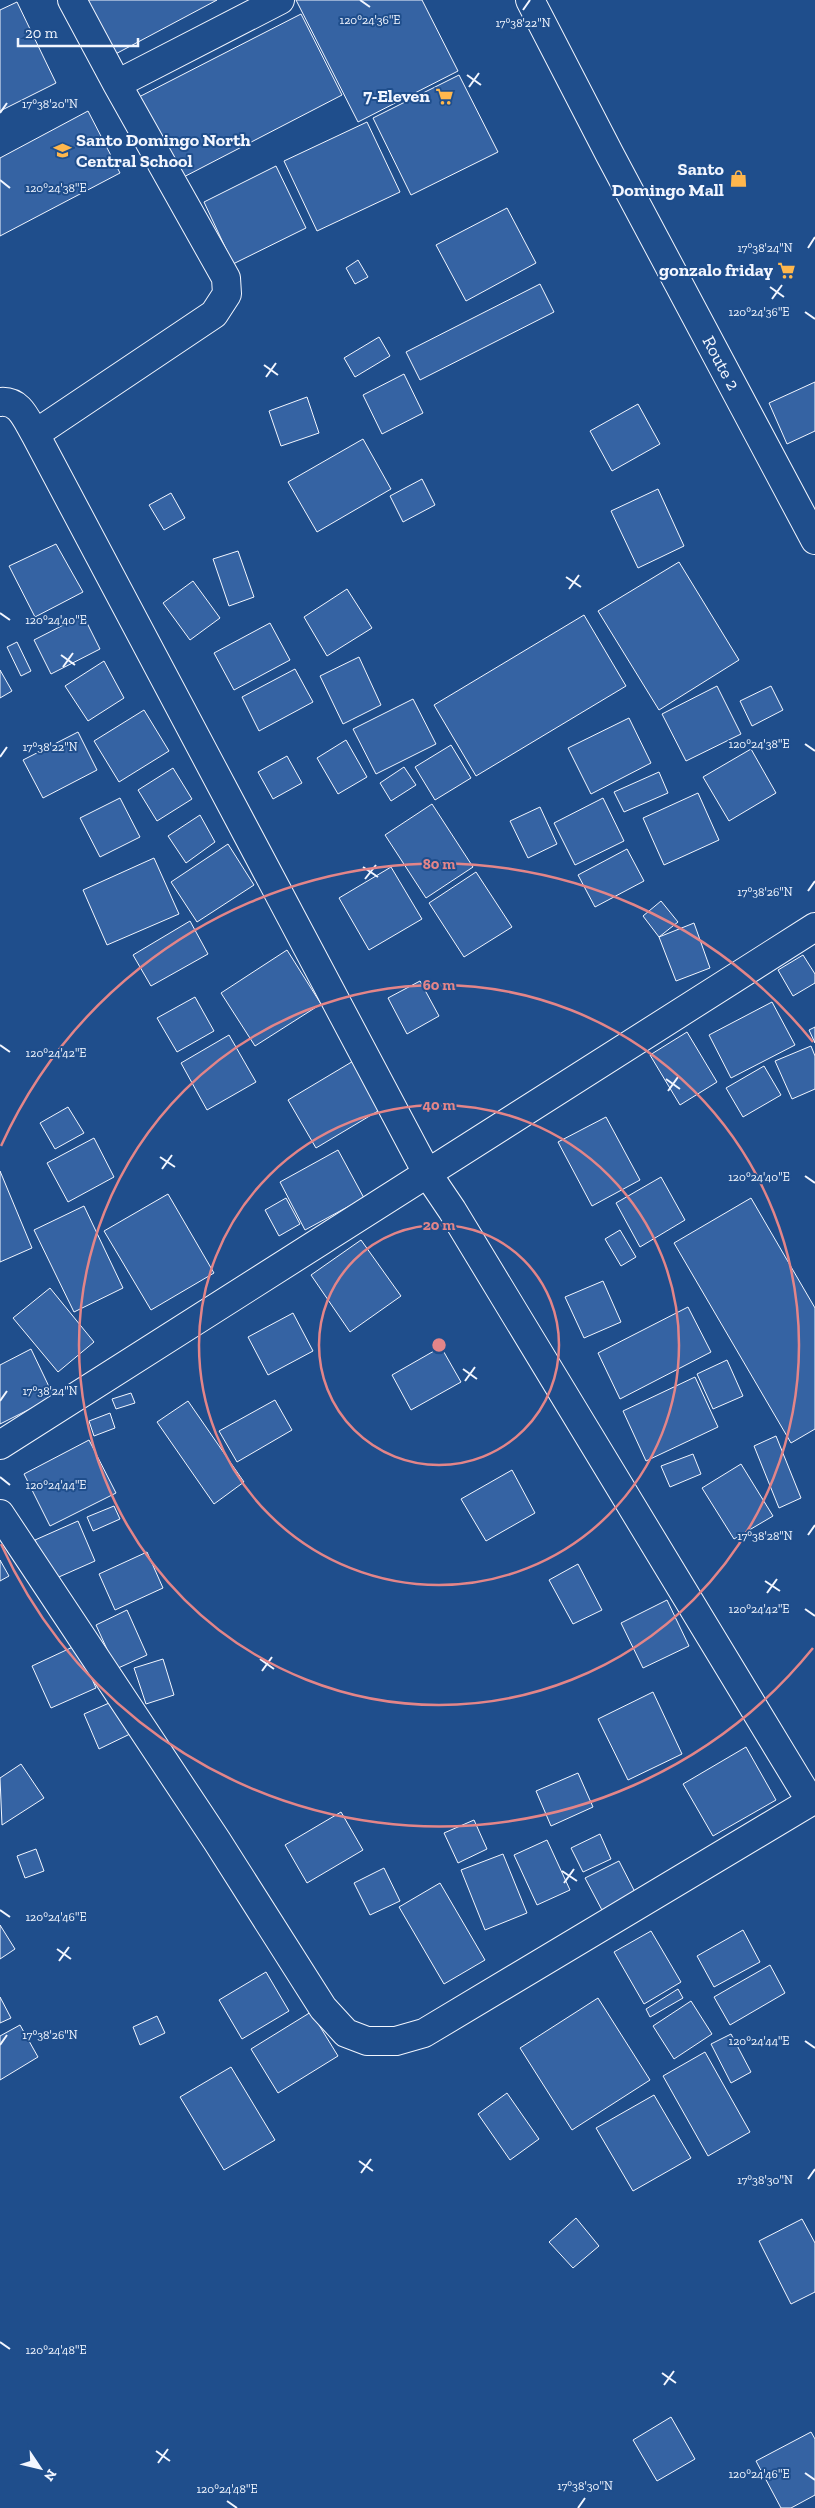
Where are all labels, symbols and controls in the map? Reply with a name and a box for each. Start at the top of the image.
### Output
text: 120°24'36"E [340,13,400,27]
scale bar [18,15,138,47]
text: 17°38'22"N [495,16,551,30]
text: 20 m [25,24,58,42]
place label: 7-Eleven [363,85,430,107]
supermarket icon: 7-Eleven [434,86,454,106]
text: 17°38'20"N [22,97,78,111]
place label: Santo Domingo North Central School [76,129,251,172]
school or university icon: Santo Domingo North Central School [52,140,72,160]
place label: Santo Domingo Mall [612,158,725,201]
shop icon: Santo Domingo Mall [728,169,748,189]
text: 120°24'38"E [26,181,86,195]
text: 17°38'24"N [737,241,793,255]
place label: gonzalo friday [659,259,773,281]
supermarket icon: gonzalo friday [777,260,797,280]
text: 120°24'36"E [729,305,789,319]
street label: Route 2 [698,332,744,394]
text: 120°24'40"E [25,613,87,627]
text: 120°24'38"E [729,737,789,751]
text: 17°38'22"N [22,740,78,754]
text: 80 m [423,855,455,873]
text: 17°38'26"N [737,885,793,899]
text: 60 m [423,976,455,994]
text: 120°24'42"E [26,1046,86,1060]
text: 40 m [422,1096,456,1114]
text: 120°24'40"E [728,1170,790,1184]
text: 20 m [423,1216,455,1234]
centre of rings [430,1336,448,1354]
text: 17°38'24"N [22,1384,78,1398]
text: 120°24'44"E [26,1478,86,1492]
text: 17°38'28"N [737,1529,793,1543]
text: 120°24'42"E [729,1602,789,1616]
text: 120°24'46"E [25,1910,87,1924]
text: 17°38'26"N [22,2028,78,2042]
text: 120°24'44"E [729,2034,789,2048]
text: 17°38'30"N [737,2173,793,2187]
text: 120°24'48"E [25,2343,87,2357]
north arrow [15,2443,65,2493]
text: N [40,2466,60,2485]
text: 120°24'46"E [728,2467,790,2481]
text: 17°38'30"N [557,2479,613,2493]
text: 120°24'48"E [196,2482,258,2496]

